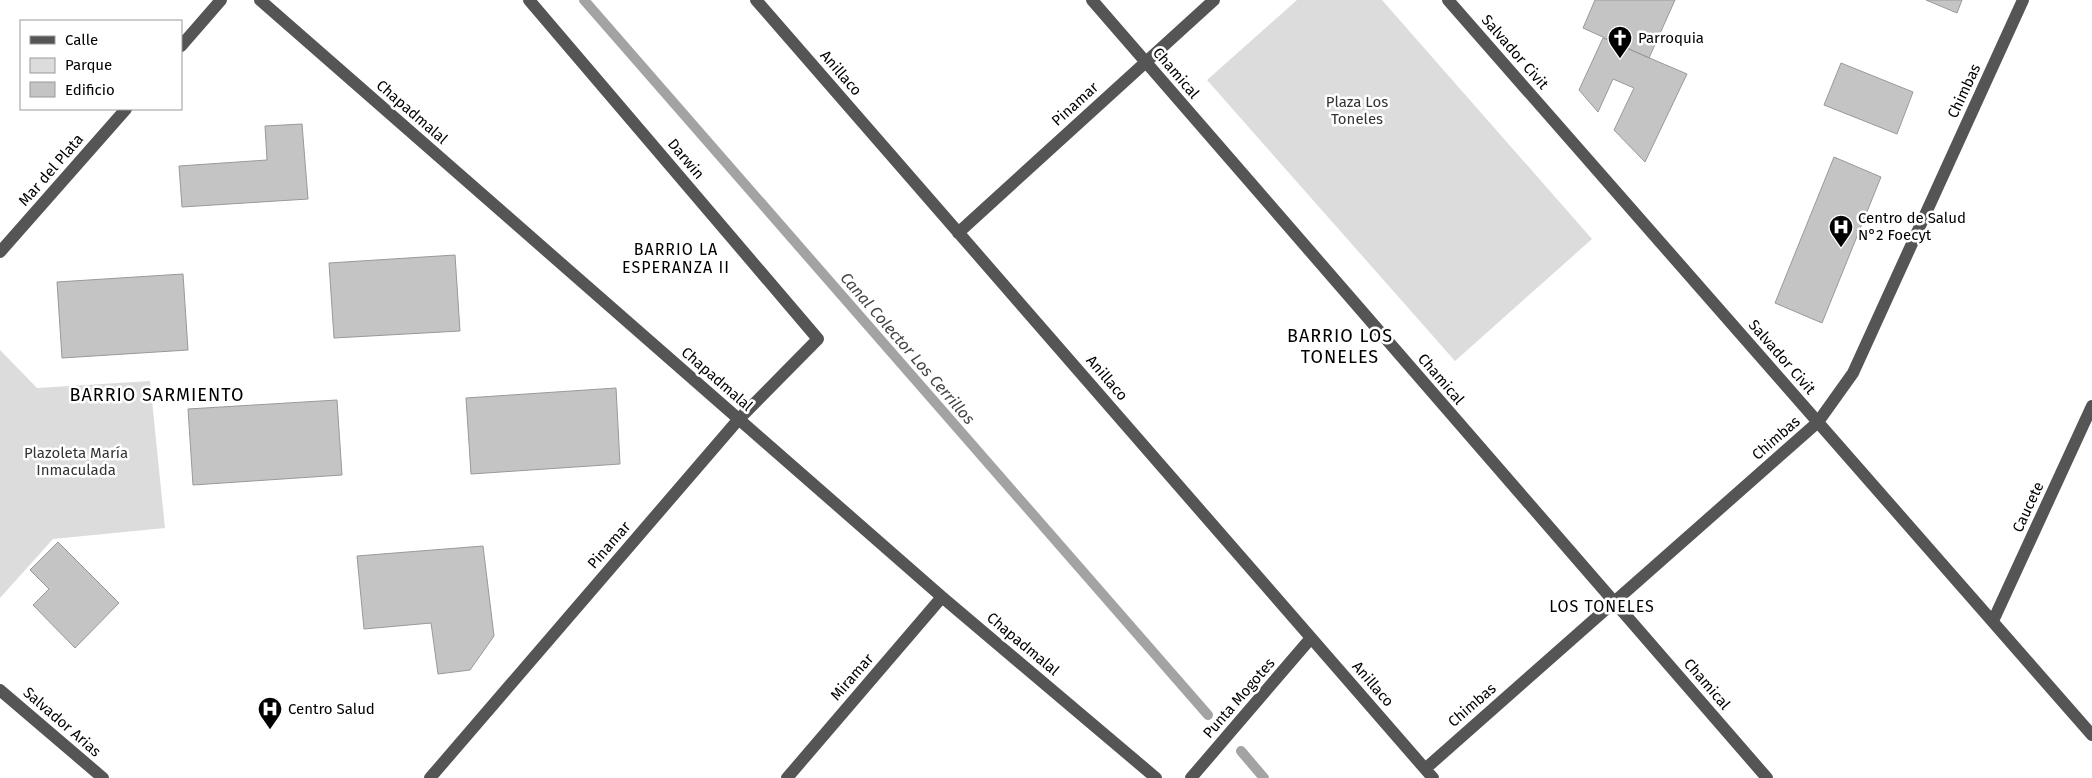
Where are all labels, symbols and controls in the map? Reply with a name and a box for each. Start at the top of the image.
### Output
street label: Salvador Civit [1478,11,1553,93]
legend [20,20,182,110]
church icon: Parroquia [1607,25,1633,59]
place label: Parroquia [1638,29,1704,47]
text: Calle [65,31,98,49]
street label: Chamical [1149,44,1203,103]
street label: Anillaco [816,47,866,99]
text: Parque [65,56,112,74]
street label: Chimbas [1944,61,1984,121]
street label: Chapadmalal [373,76,452,148]
street label: Pinamar [1048,78,1102,130]
text: Edificio [65,81,115,99]
park label: Plaza Los Toneles [1326,93,1388,128]
street label: Mar del Plata [15,130,87,210]
street label: Darwin [664,135,708,183]
place label: Centro de Salud N°2 Foecyt [1858,209,1966,244]
hospital icon: Centro de Salud N°2 Foecyt [1828,214,1854,248]
district label: BARRIO LA ESPERANZA II [622,240,730,277]
water label: Canal Colector Los Cerrillos [836,268,979,428]
street label: Salvador Civit [1745,316,1820,398]
district label: BARRIO LOS TONELES [1287,325,1393,368]
street label: Chapadmalal [678,343,757,415]
street label: Chamical [1414,350,1468,409]
street label: Anillaco [1082,352,1132,404]
district label: BARRIO SARMIENTO [70,384,244,406]
street label: Chimbas [1748,412,1804,464]
park label: Plazoleta María Inmaculada [24,444,128,479]
street label: Caucete [2009,479,2047,535]
street label: Pinamar [584,518,635,572]
district label: LOS TONELES [1549,597,1655,616]
street label: Chapadmalal [983,609,1063,680]
street label: Miramar [827,650,877,704]
street label: Punta Mogotes [1199,654,1279,742]
street label: Chamical [1680,655,1734,714]
street label: Anillaco [1348,658,1398,710]
street label: Chimbas [1444,679,1500,731]
street label: Salvador Arias [20,683,104,761]
hospital icon: Centro Salud [257,696,283,730]
place label: Centro Salud [288,700,375,718]

